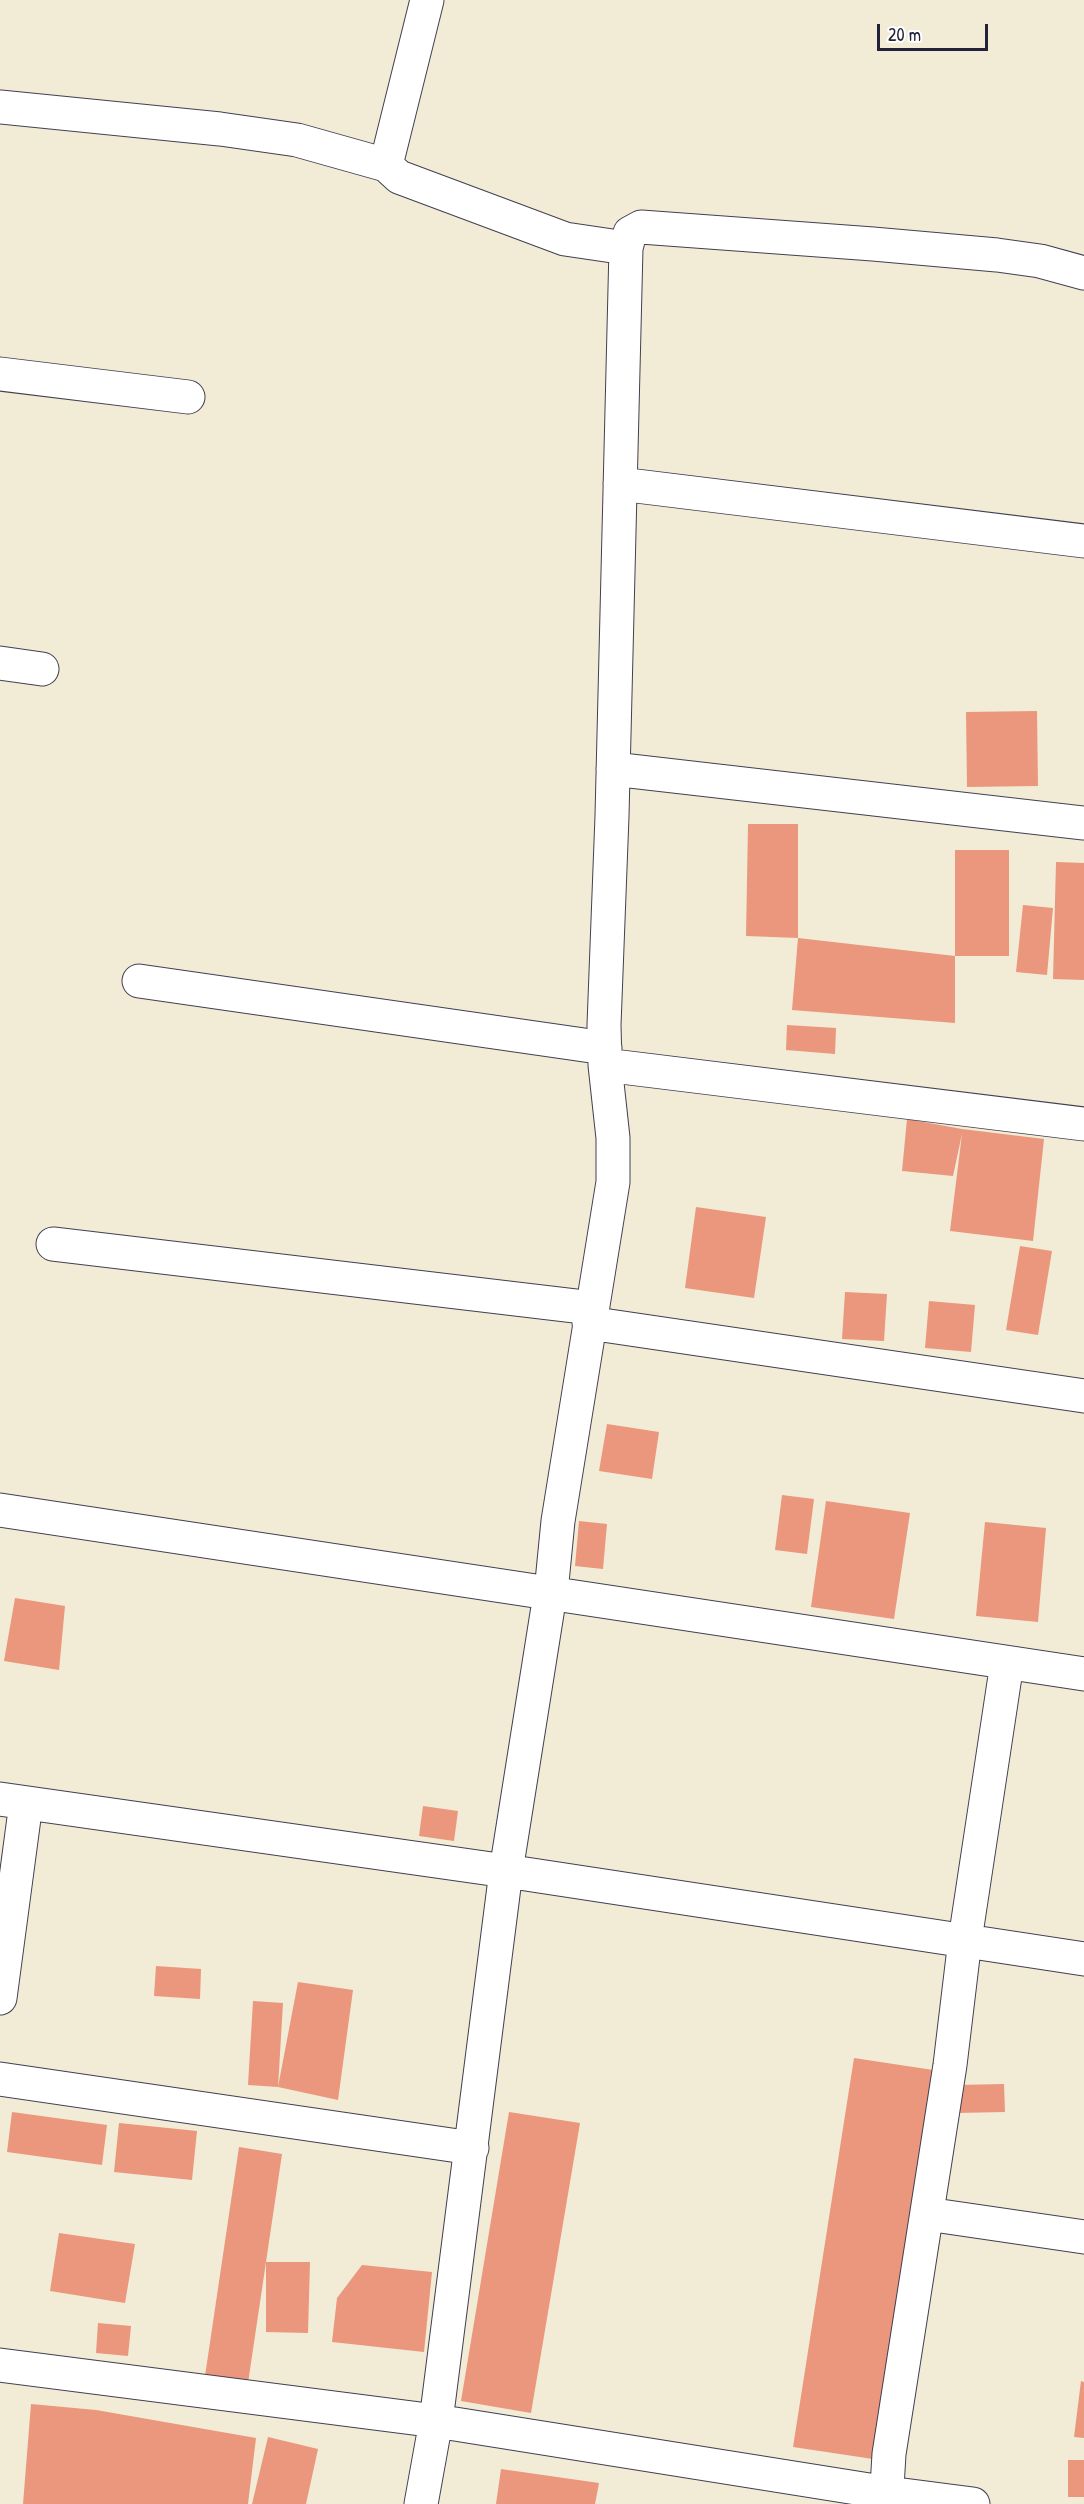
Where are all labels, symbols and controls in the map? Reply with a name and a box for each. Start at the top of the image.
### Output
scale bar [880,12,991,50]
text: 20 m [888,22,921,47]

